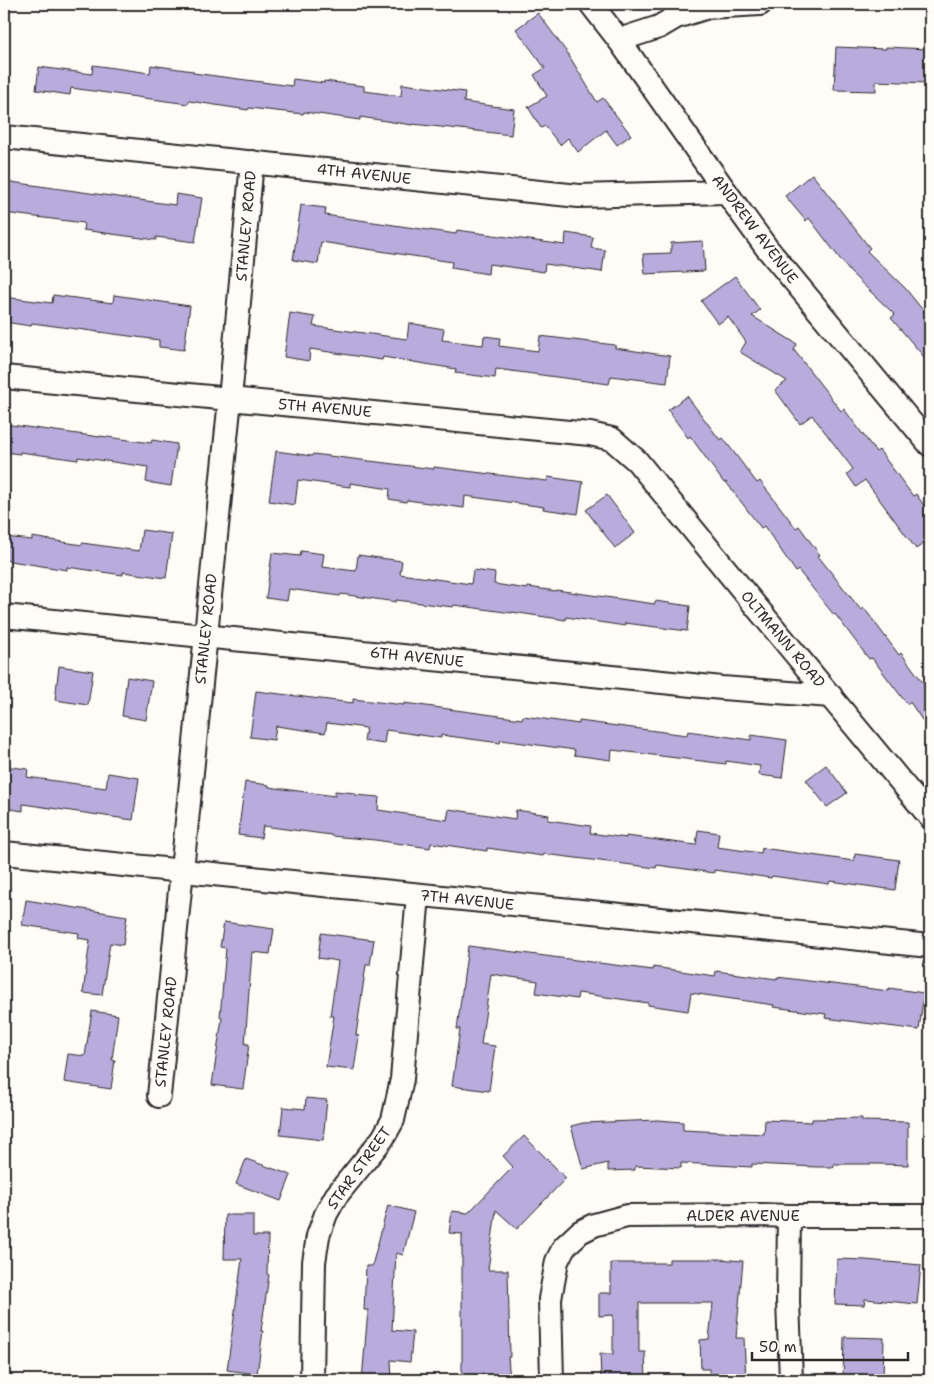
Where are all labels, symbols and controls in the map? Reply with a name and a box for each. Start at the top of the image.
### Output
street label: 4TH AVENUE [316,159,412,189]
street label: STANLEY ROAD [231,170,261,282]
street label: ANDREW AVENUE [707,170,803,288]
street label: 5TH AVENUE [277,394,373,422]
street label: STANLEY ROAD [190,573,222,685]
street label: OLTMANN ROAD [737,586,830,692]
street label: 6TH AVENUE [369,642,465,672]
street label: 7TH AVENUE [419,885,515,915]
street label: STANLEY ROAD [150,976,182,1088]
street label: STAR STREET [322,1123,396,1213]
street label: ALDER AVENUE [686,1206,800,1226]
scale bar [752,1329,908,1361]
text: 50 m [759,1337,797,1357]

